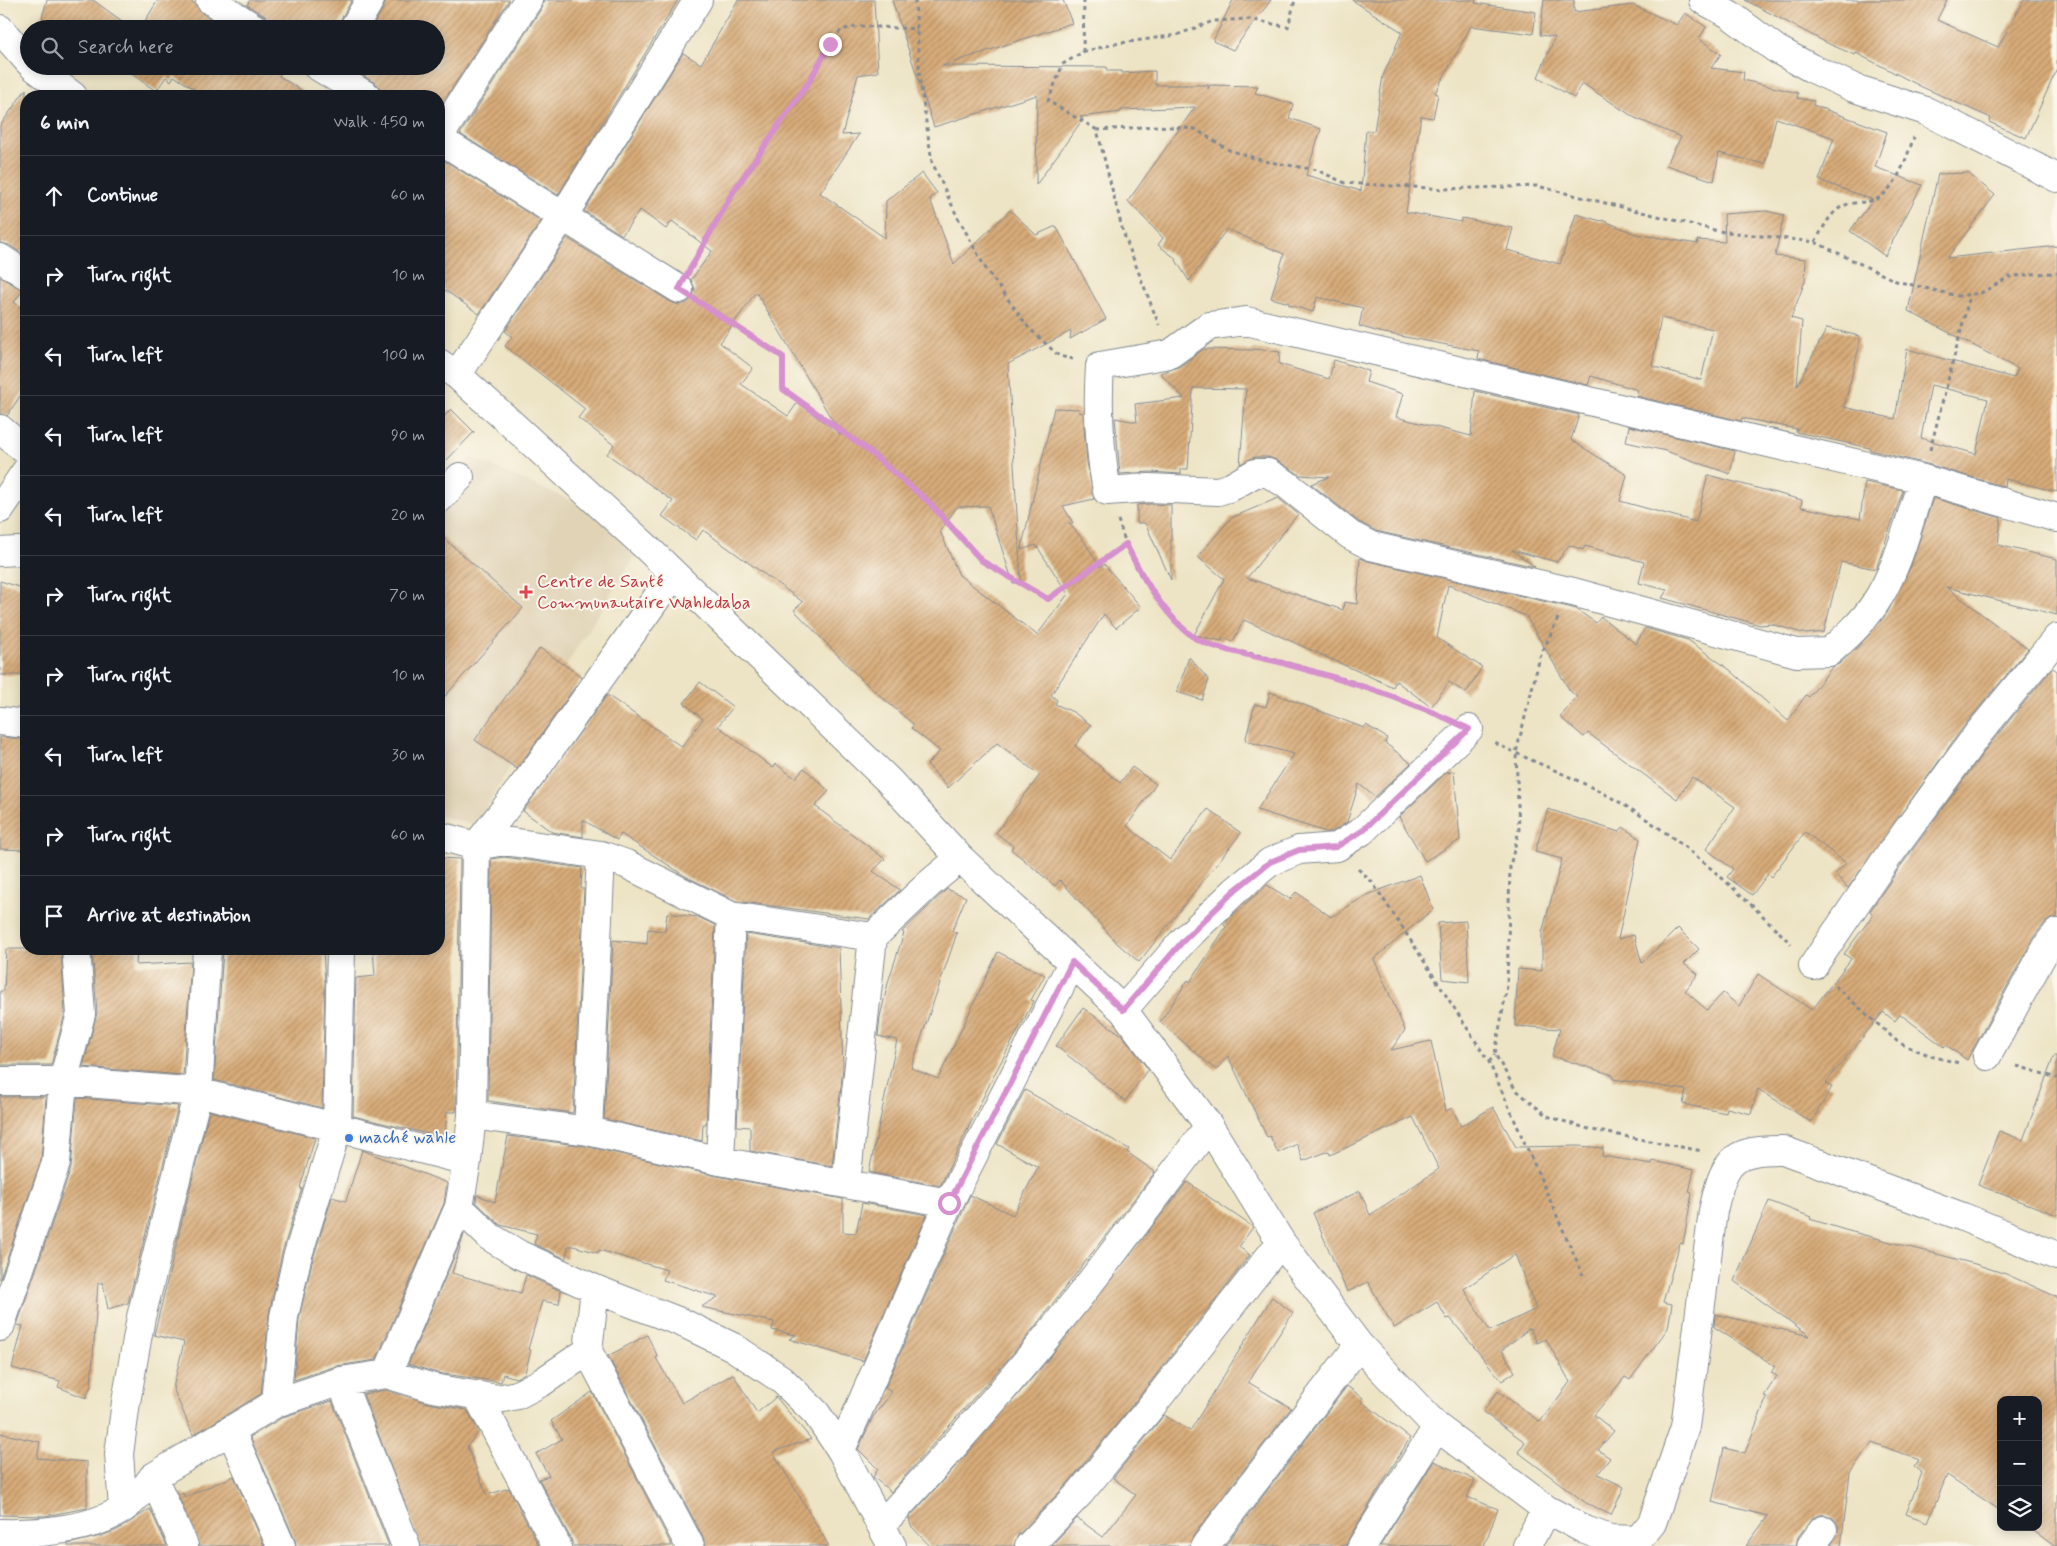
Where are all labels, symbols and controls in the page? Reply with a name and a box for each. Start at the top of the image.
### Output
search box [20,20,445,75]
route end [819,33,842,56]
icon: search [38,34,66,62]
text: Search here [78,35,174,60]
text: 6 min [40,109,90,137]
text: Walk · 450 m [334,112,425,133]
icon: ahead [40,182,68,210]
text: Continue [87,183,158,208]
text: 60 m [391,185,425,206]
icon: right [40,262,68,290]
text: Turn right [87,263,171,288]
text: 10 m [392,265,425,286]
icon: left [40,342,68,370]
text: Turn left [87,343,163,368]
text: 100 m [382,345,425,366]
icon: left [40,422,68,450]
text: Turn left [87,423,163,448]
text: 90 m [391,425,425,446]
icon: left [40,502,68,530]
text: Turn left [87,503,163,528]
text: 20 m [391,505,425,526]
place label: Centre de Santé Communautaire Wahledaba [537,570,751,615]
icon: right [40,582,68,610]
text: Turn right [87,583,171,608]
text: 70 m [389,585,425,606]
marker: Centre de Santé Communautaire Wahledaba [519,585,533,599]
icon: right [40,662,68,690]
text: Turn right [87,663,171,688]
text: 10 m [392,665,425,686]
icon: left [40,742,68,770]
text: Turn left [87,743,163,768]
text: 30 m [392,745,425,766]
icon: right [40,822,68,850]
text: Turn right [87,823,171,848]
text: 60 m [391,825,425,846]
icon: arrive [40,902,68,930]
text: Arrive at destination [87,903,251,928]
place label: maché wahle [359,1126,456,1150]
marker: maché wahle [343,1132,355,1144]
route start [938,1192,961,1215]
map controls [1997,1396,2042,1531]
button: + [1997,1396,2042,1441]
button: − [1997,1441,2042,1486]
button: layers [1997,1486,2042,1531]

